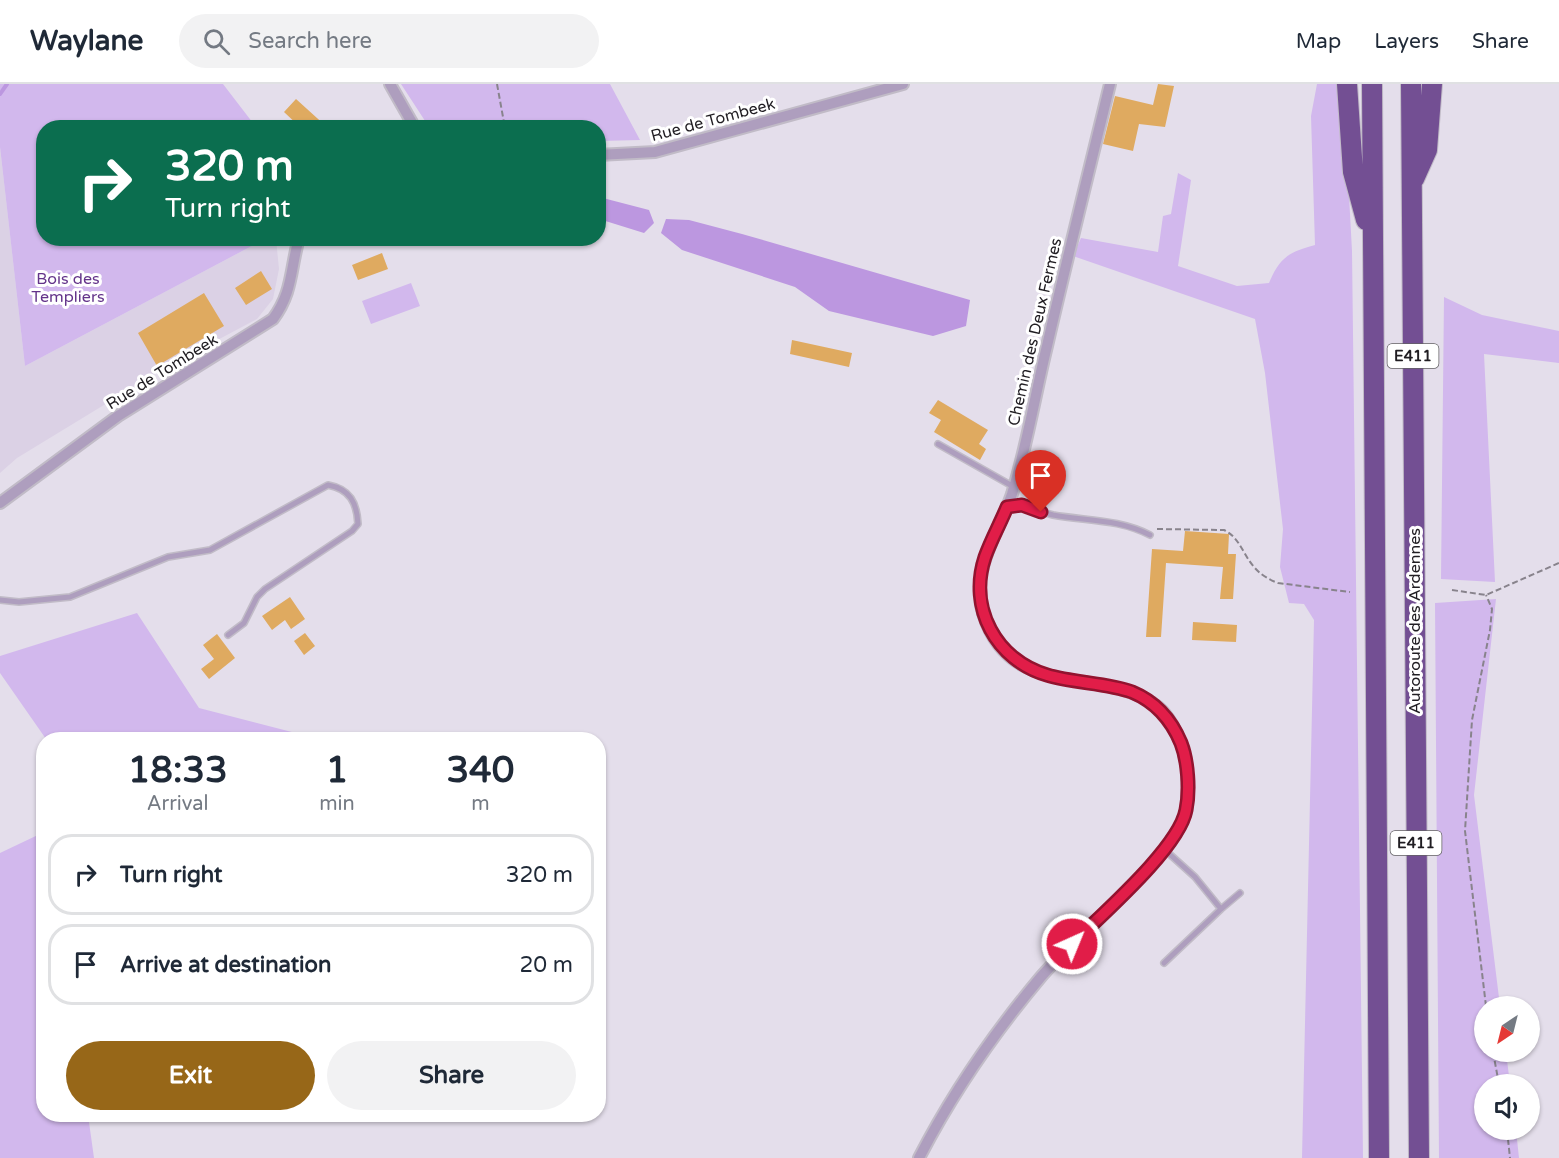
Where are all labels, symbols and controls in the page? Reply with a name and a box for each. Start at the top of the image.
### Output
search box [179,14,599,68]
text: Waylane [30,24,143,58]
icon: search [200,25,233,58]
text: Search here [248,28,372,54]
text: Map [1296,29,1341,54]
text: Layers [1374,29,1439,54]
text: Share [1472,29,1529,54]
street label: Rue de Tombeek [649,94,778,146]
text: 320 m [165,141,294,192]
icon: right [66,144,144,222]
text: Turn right [165,192,291,225]
street label: Chemin des Deux Fermes [1004,236,1066,428]
park label: Bois des Templiers [31,269,105,307]
street label: Rue de Tombeek [103,330,222,414]
road number: E411 [1388,344,1438,368]
pin [1015,450,1066,512]
icon: arrive [1024,459,1057,492]
street label: Autoroute des Ardennes [1405,528,1425,714]
text: 18:33 [128,749,228,792]
text: 1 [326,749,348,792]
text: 340 [446,749,514,792]
text: Arrival [147,792,209,816]
text: min [319,792,355,816]
text: m [471,792,490,816]
road number: E411 [1390,831,1442,855]
icon: right [69,858,102,891]
text: Turn right [120,862,222,888]
text: 320 m [506,862,573,888]
position arrow [1040,912,1104,976]
icon: arrive [69,948,102,981]
text: Arrive at destination [120,952,331,978]
text: 20 m [519,952,573,978]
north arrow [1474,996,1540,1062]
map controls [1474,996,1540,1140]
button: Exit [66,1041,315,1110]
button: Share [327,1041,576,1110]
button: sound [1474,1074,1540,1140]

